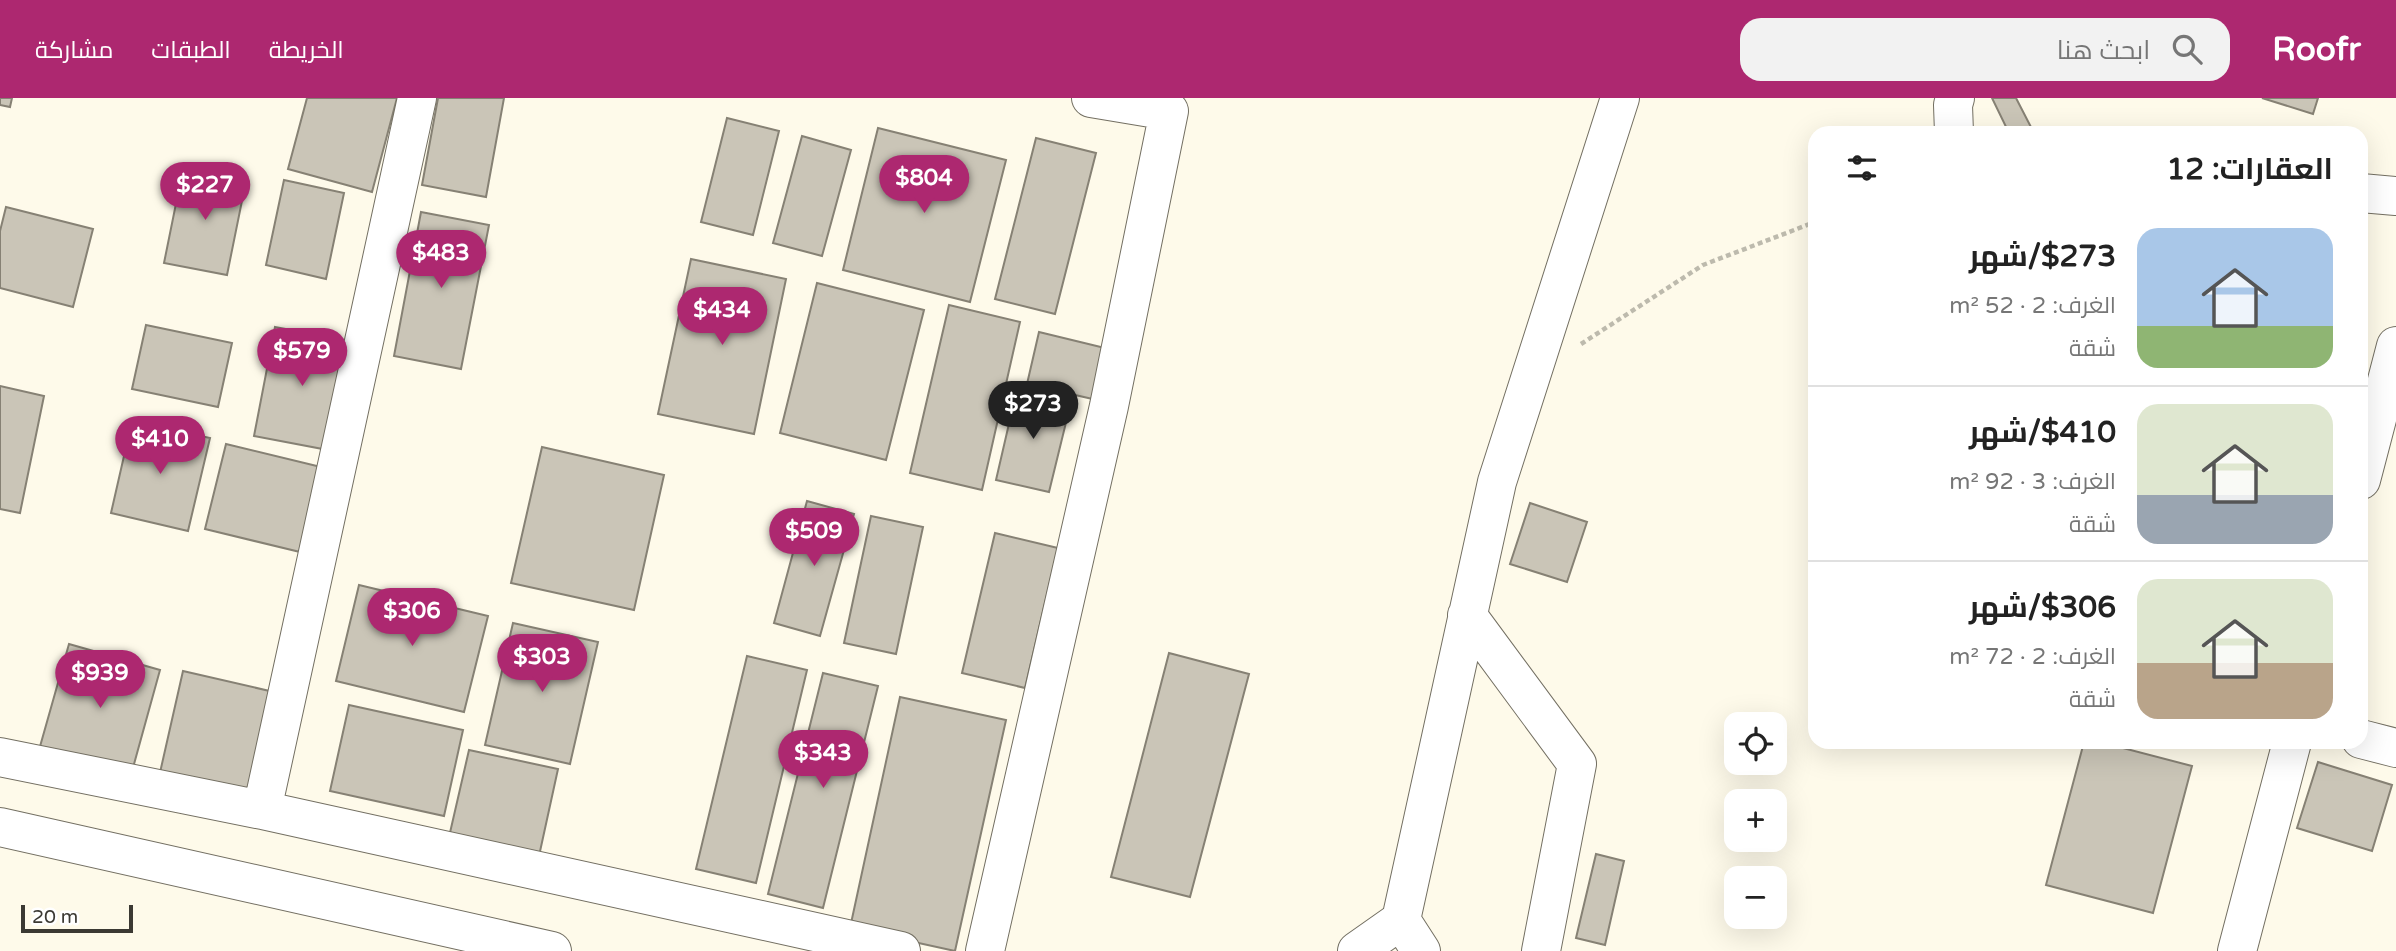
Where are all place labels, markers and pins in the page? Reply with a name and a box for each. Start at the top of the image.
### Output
pin: $804 [883,156,965,215]
pin: $227 [164,162,246,222]
pin: $483 [400,230,482,290]
pin: $434 [681,288,763,347]
pin: $579 [261,328,343,388]
pin: $273 [992,382,1074,441]
pin: $410 [119,416,201,476]
pin: $509 [773,508,855,568]
pin: $306 [371,588,453,648]
pin: $303 [501,634,583,694]
pin: $939 [59,650,141,710]
pin: $343 [782,730,864,790]

